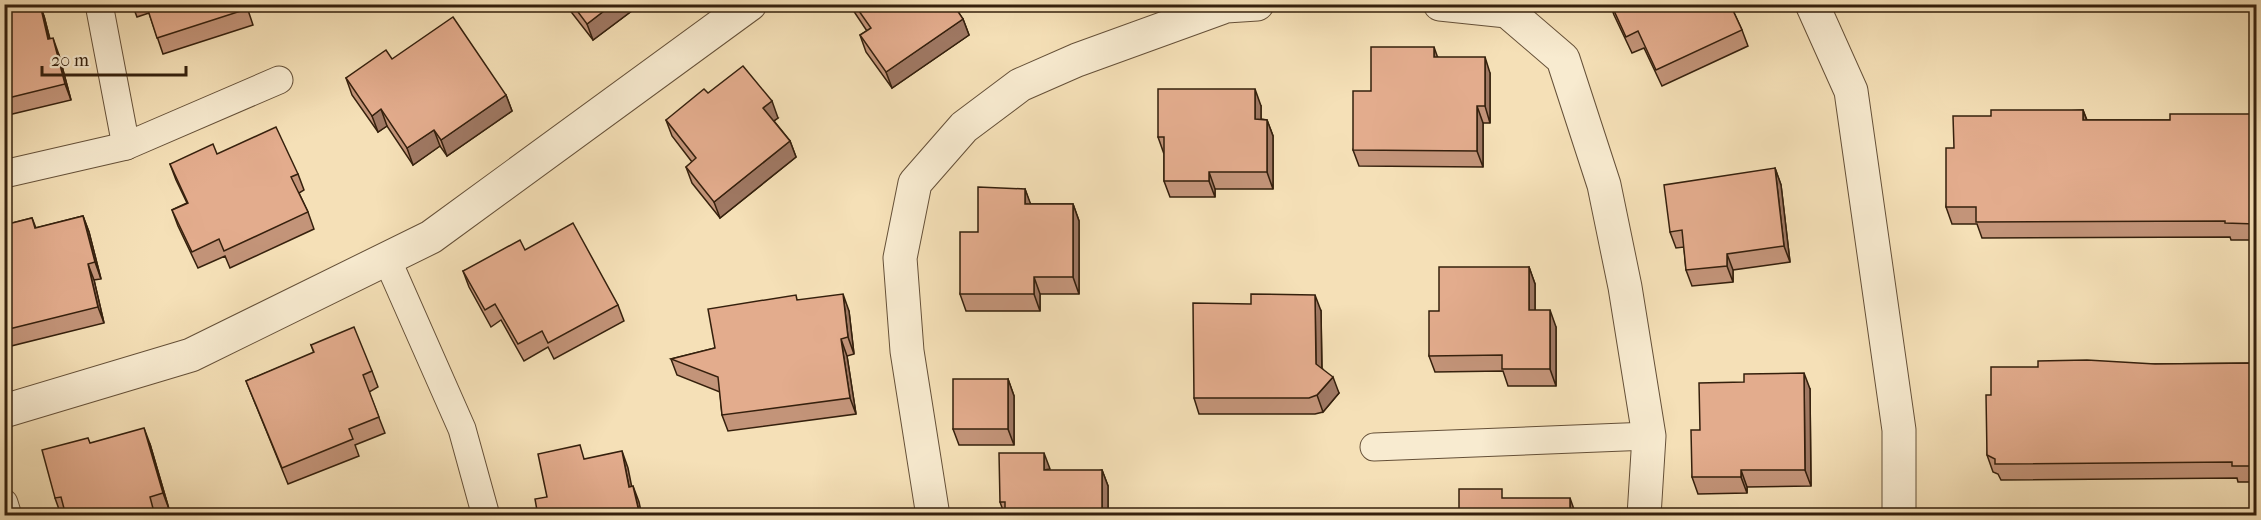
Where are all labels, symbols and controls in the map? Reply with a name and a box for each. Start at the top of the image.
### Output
scale bar [42,39,186,77]
text: 20 m [51,50,89,71]

